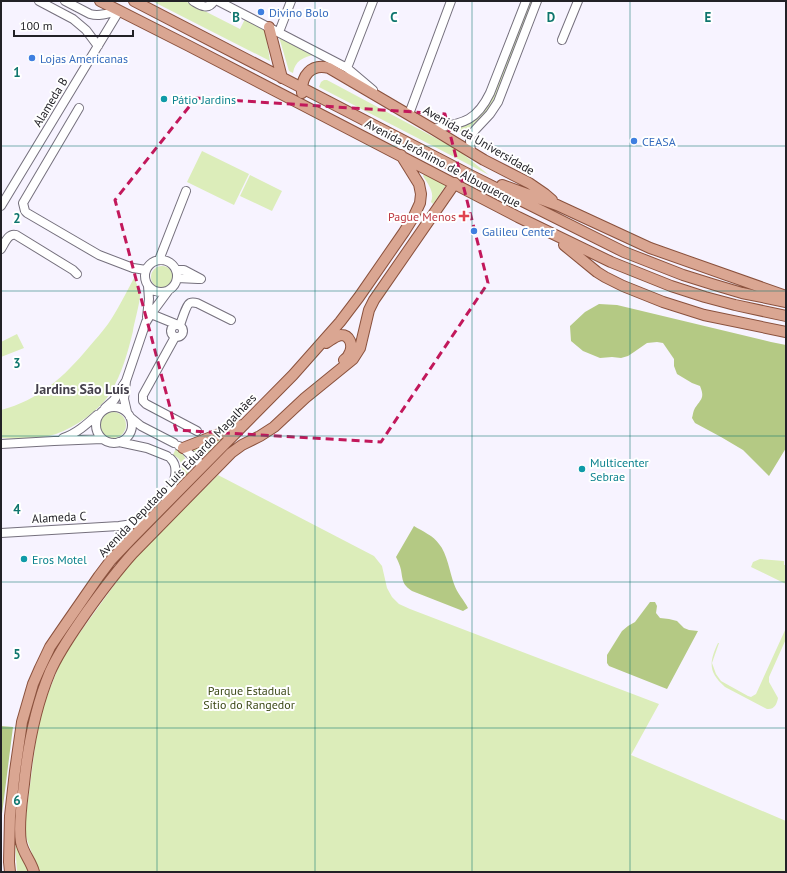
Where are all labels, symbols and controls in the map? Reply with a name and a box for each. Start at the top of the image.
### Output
place label: Divino Bolo [269,5,329,20]
marker: Divino Bolo [256,7,266,17]
text: B [232,9,240,26]
text: C [390,9,398,26]
text: D [547,9,555,26]
text: E [705,9,712,26]
scale bar [14,12,133,38]
text: 100 m [20,18,53,33]
place label: Lojas Americanas [40,51,128,66]
marker: Lojas Americanas [27,53,37,63]
text: 1 [13,64,21,81]
street label: Alameda B [29,75,71,129]
place label: Pátio Jardins [172,92,236,107]
marker: Pátio Jardins [159,94,169,104]
street label: Avenida da Universidade [421,102,537,178]
street label: Avenida Jerônimo de Albuquerque [363,116,523,210]
place label: CEASA [642,134,676,149]
marker: CEASA [629,136,639,146]
place label: Pague Menos [388,209,456,224]
text: 2 [13,210,21,227]
marker: Pague Menos [459,211,469,221]
place label: Galileu Center [482,224,555,239]
marker: Galileu Center [469,226,479,236]
text: 3 [13,355,21,372]
district label: Jardins São Luís [34,380,129,398]
street label: Avenida Deputado Luís Eduardo Magalhães [95,390,259,560]
place label: Multicenter Sebrae [590,455,649,484]
marker: Multicenter Sebrae [577,464,587,474]
text: 4 [13,501,21,518]
street label: Alameda C [31,508,87,526]
place label: Eros Motel [32,552,87,567]
marker: Eros Motel [19,554,29,564]
text: 5 [13,646,21,663]
park label: Parque Estadual Sítio do Rangedor [203,683,295,712]
text: 6 [13,792,21,809]

